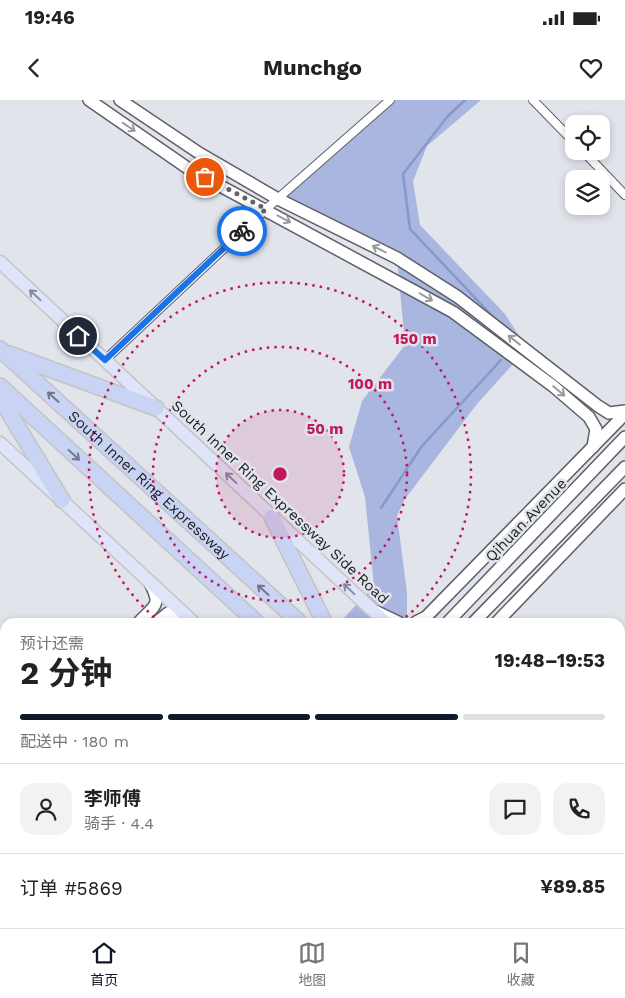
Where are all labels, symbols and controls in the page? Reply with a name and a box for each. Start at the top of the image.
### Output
text: 19:46 [25,6,75,29]
icon: back [20,54,48,82]
icon: heart [577,54,605,82]
text: Munchgo [263,55,362,80]
map controls [565,115,610,215]
button: locate [565,115,610,160]
one-way arrow [122,123,136,133]
pin [184,156,226,198]
icon: bag [191,163,219,191]
button: layers [565,170,610,215]
courier [217,206,267,256]
one-way arrow [276,215,291,224]
icon: bike [228,217,256,245]
one-way arrow [372,244,387,254]
one-way arrow [29,289,42,301]
one-way arrow [419,293,433,303]
pin [57,315,99,357]
icon: home [64,322,92,350]
text: 150 m [393,330,437,348]
one-way arrow [508,334,521,345]
text: 100 m [348,375,392,393]
one-way arrow [552,386,565,397]
one-way arrow [46,391,59,403]
street label: South Inner Ring Expressway Side Road [168,396,392,608]
street label: South Inner Ring Expressway [65,407,234,564]
text: 50 m [307,420,343,438]
one-way arrow [68,449,81,461]
centre of rings [271,465,289,483]
one-way arrow [224,472,237,484]
street label: Qihuan Avenue [482,475,570,565]
one-way arrow [343,583,356,595]
one-way arrow [257,584,270,596]
text: 预计还需 [20,634,84,653]
text: 19:48–19:53 [495,649,605,672]
text: 2 分钟 [20,654,112,692]
text: 配送中 · 180 m [20,732,129,751]
button: person [20,783,72,835]
button: chat [489,783,541,835]
button: phone [553,783,605,835]
text: 李师傅 [84,787,141,810]
text: 骑手 · 4.4 [84,814,154,833]
text: ¥89.85 [540,875,605,898]
text: 订单 #5869 [20,877,123,900]
tab: 首页 [90,939,118,989]
tab: 地图 [298,939,326,989]
tab: 收藏 [507,939,535,989]

